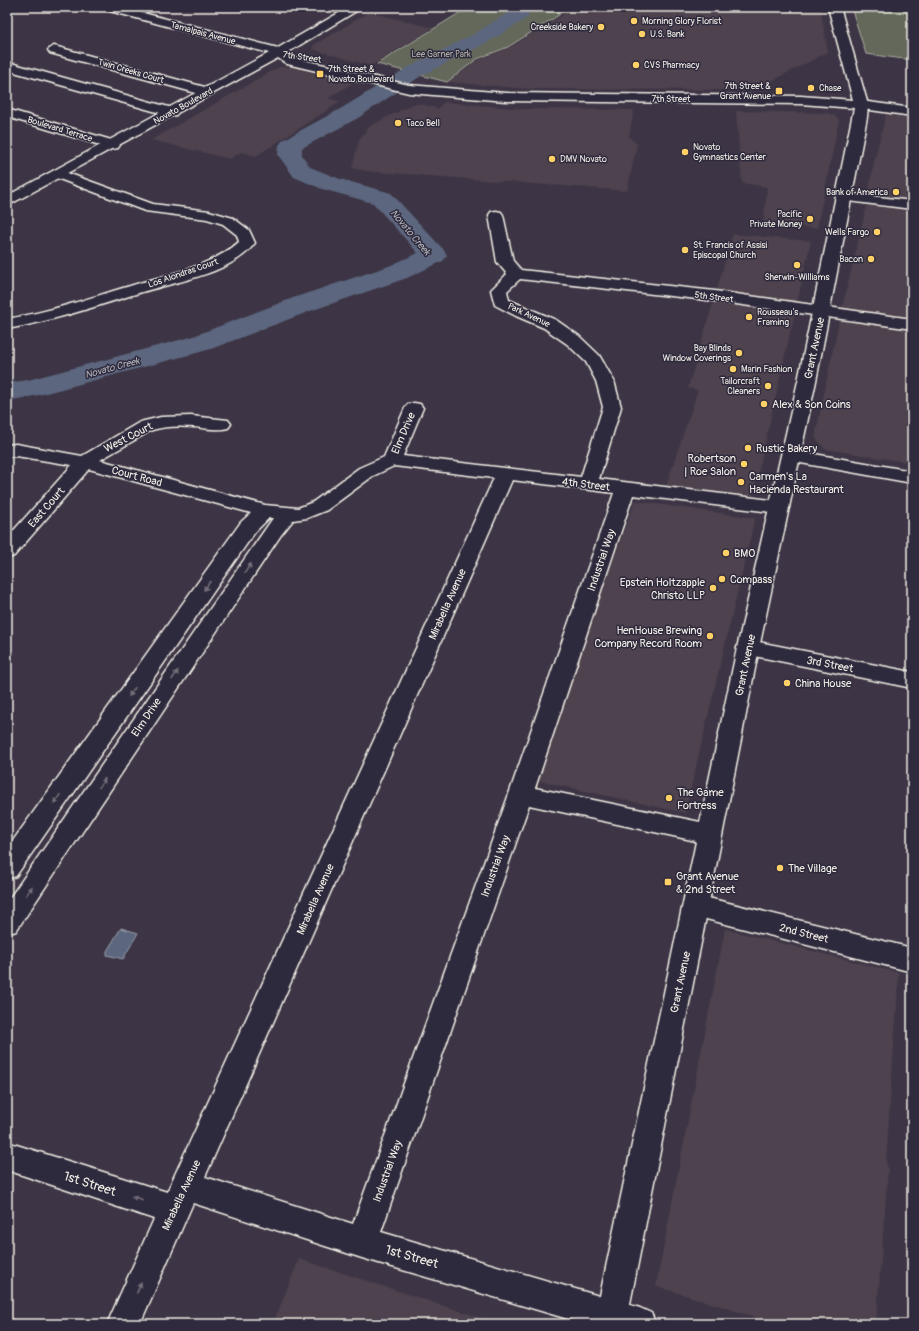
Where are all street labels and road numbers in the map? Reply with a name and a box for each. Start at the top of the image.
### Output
street label: Tamalpais Avenue [169,20,237,48]
street label: 7th Street [282,49,322,66]
street label: Twin Creeks Court [97,57,166,86]
street label: Novato Boulevard [152,86,215,127]
street label: 7th Street [652,94,691,105]
street label: Boulevard Terrace [26,114,94,145]
street label: Los Alondras Court [147,256,220,291]
street label: 5th Street [694,290,734,305]
street label: Park Avenue [506,301,552,330]
street label: Grant Avenue [802,316,827,380]
street label: Elm Drive [389,410,418,456]
street label: West Court [102,419,155,455]
street label: Court Road [110,464,164,489]
street label: 4th Street [561,475,611,494]
street label: East Court [25,484,68,530]
street label: Industrial Way [585,527,618,593]
street label: Mirabella Avenue [426,566,469,642]
street label: Grant Avenue [733,633,758,697]
street label: 3rd Street [805,654,855,676]
street label: Elm Drive [129,695,164,739]
street label: Industrial Way [478,833,513,899]
street label: Mirabella Avenue [294,861,337,937]
street label: 2nd Street [778,921,830,946]
street label: Grant Avenue [668,950,693,1014]
street label: Industrial Way [370,1138,405,1204]
street label: Mirabella Avenue [159,1157,204,1233]
street label: 1st Street [61,1168,119,1200]
street label: 1st Street [383,1242,441,1272]

